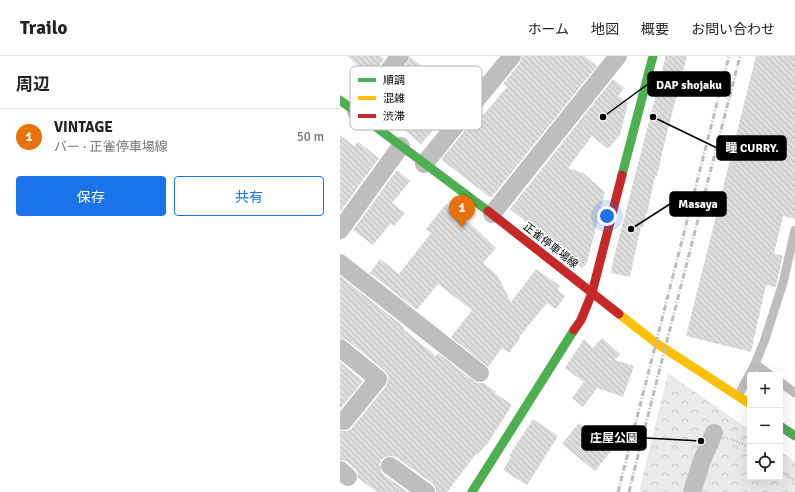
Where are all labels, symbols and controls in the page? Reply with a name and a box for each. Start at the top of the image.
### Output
text: Trailo [20,16,67,40]
text: ホーム [527,21,569,38]
text: 地図 [591,21,619,38]
text: 概要 [641,21,669,38]
text: お問い合わせ [691,21,775,38]
legend [350,66,482,130]
callout: DAP shojaku [648,72,730,96]
text: 周辺 [16,74,50,95]
text: 順調 [383,74,405,87]
text: DAP shojaku [656,78,722,93]
text: 混雑 [383,92,405,105]
text: 渋滞 [383,110,405,123]
text: VINTAGE [54,118,113,136]
text: 1 [25,129,33,145]
text: 50 m [297,129,324,145]
callout: 瞳 CURRY. [717,136,786,160]
text: バー · 正雀停車場線 [54,139,168,155]
text: 瞳 CURRY. [725,141,779,156]
button: 保存 [16,176,166,216]
button: 共有 [174,176,324,216]
callout: Masaya [670,192,726,216]
pin: 1 [449,195,475,228]
text: Masaya [678,197,718,212]
your location [597,206,617,226]
street label: 正雀停車場線 [521,220,581,271]
map controls [747,372,783,480]
button: + [747,372,783,408]
button: − [747,408,783,444]
callout: 庄屋公園 [582,426,646,450]
text: 庄屋公園 [590,431,638,446]
button: locate [747,444,783,480]

